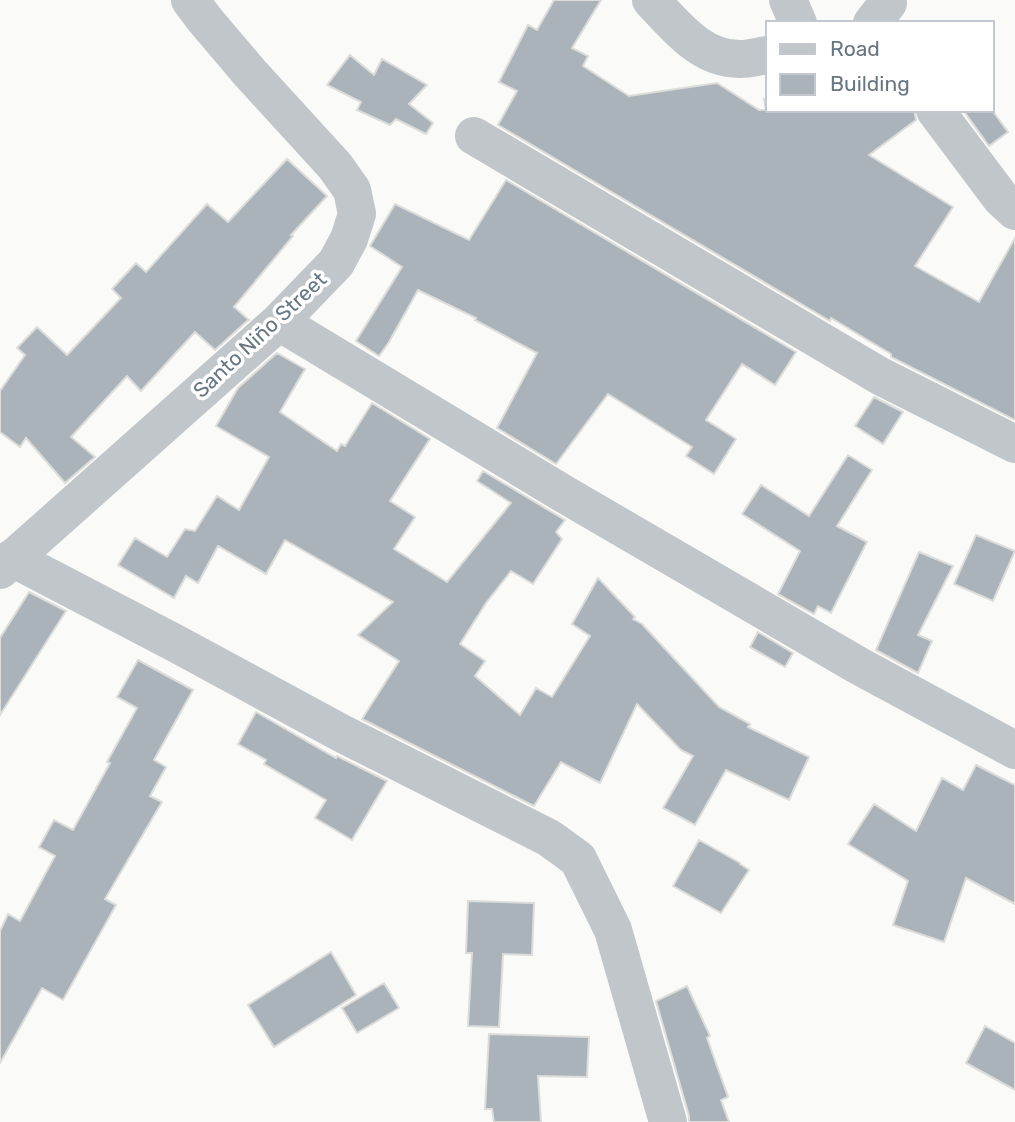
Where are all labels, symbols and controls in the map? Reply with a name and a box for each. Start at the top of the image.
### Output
legend [766,21,994,112]
text: Road [830,36,880,61]
text: Building [830,71,910,96]
street label: Santo Niño Street [188,267,331,403]

